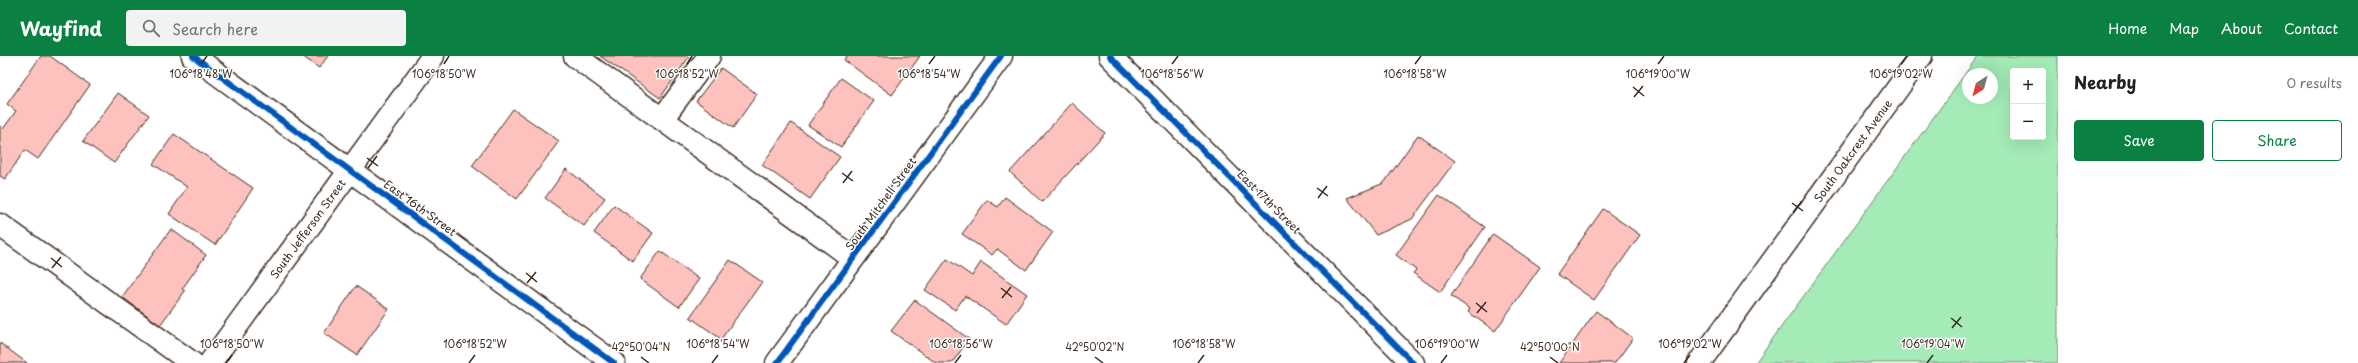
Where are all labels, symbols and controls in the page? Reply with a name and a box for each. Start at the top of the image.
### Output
search box [126,10,406,46]
text: Wayfind [20,14,102,42]
icon: search [140,17,162,39]
text: Search here [172,17,258,40]
text: Home [2108,18,2147,39]
text: Map [2169,18,2199,39]
text: About [2221,18,2262,39]
text: Contact [2284,18,2338,39]
text: 106°18'48"W [169,66,233,81]
text: 106°18'50"W [412,66,477,81]
text: 106°18'52"W [655,66,719,81]
text: 106°18'54"W [897,66,961,81]
text: 106°18'56"W [1140,66,1204,81]
text: 106°18'58"W [1384,66,1447,81]
text: 106°19'00"W [1626,66,1691,81]
text: 106°19'02"W [1869,66,1934,81]
north arrow [1962,68,1998,104]
map controls [2010,68,2046,140]
button: + [2010,68,2046,104]
text: Nearby [2074,69,2136,95]
text: 0 results [2287,73,2342,92]
street label: South Oakcrest Avenue [1809,96,1896,206]
button: − [2010,104,2046,140]
button: Save [2074,120,2204,161]
button: Share [2212,120,2342,161]
street label: South Mitchell Street [841,153,920,254]
street label: East 17th Street [1234,166,1306,238]
street label: South Jefferson Street [266,175,350,282]
street label: East 16th Street [380,175,461,240]
text: 106°18'50"W [200,336,265,351]
text: 106°18'52"W [443,336,507,351]
text: 106°18'54"W [686,336,750,351]
text: 106°18'56"W [929,336,993,351]
text: 106°18'58"W [1173,336,1236,351]
text: 106°19'00"W [1415,336,1480,351]
text: 106°19'02"W [1658,336,1723,351]
text: 106°19'04"W [1901,336,1966,351]
text: 42°50'04"N [612,339,671,354]
text: 42°50'02"N [1066,339,1125,354]
text: 42°50'00"N [1520,339,1580,354]

